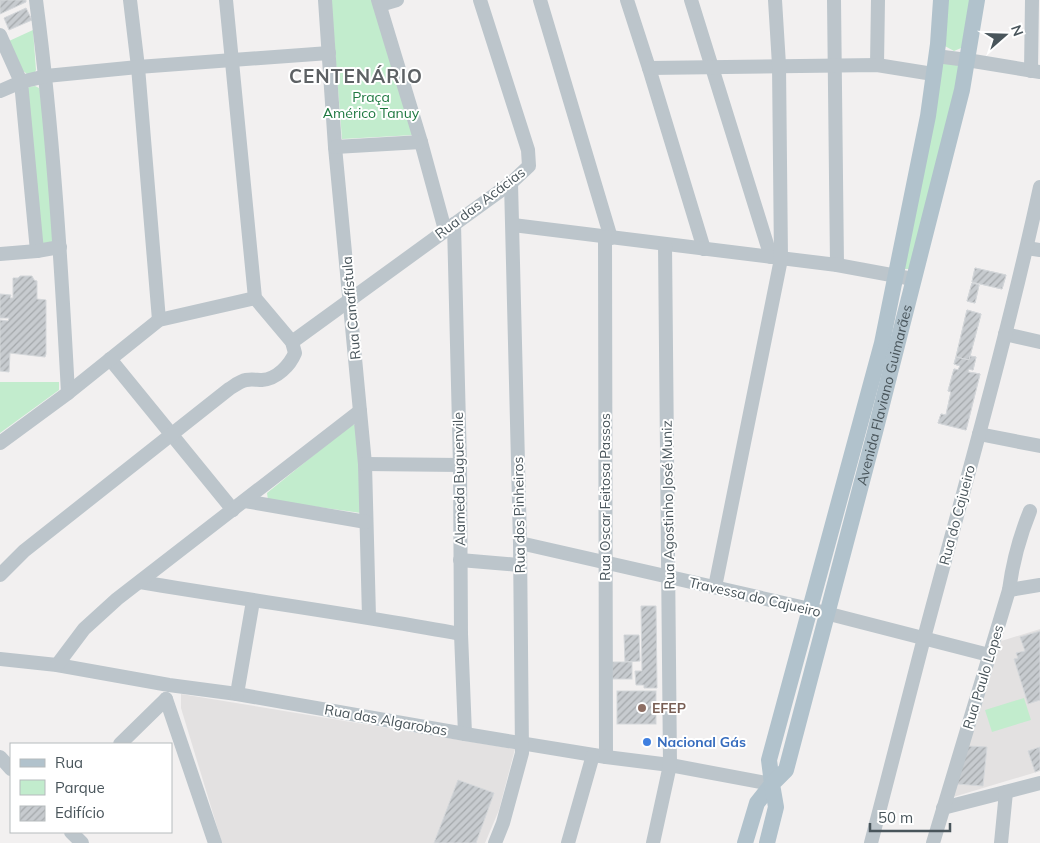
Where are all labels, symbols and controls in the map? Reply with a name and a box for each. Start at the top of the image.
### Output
north arrow [980,10,1030,60]
text: N [1007,23,1027,39]
district label: CENTENÁRIO [289,64,423,88]
park label: Praça Américo Tanuy [323,88,420,122]
street label: Rua das Acácias [431,163,529,243]
street label: Rua Canafístula [338,255,364,361]
street label: Avenida Flaviano Guimarães [852,303,916,487]
street label: Alameda Buguenvile [449,412,469,546]
street label: Rua Oscar Feitosa Passos [596,413,614,581]
street label: Rua Agostinho José Muniz [658,420,678,590]
street label: Rua dos Pinheiros [509,457,529,573]
street label: Rua do Cajueiro [935,463,979,567]
street label: Travessa do Cajueiro [687,573,823,621]
street label: Rua Paulo Lopes [959,622,1007,732]
place label: EFEP [652,699,686,717]
street label: Rua das Algarobas [323,700,449,740]
marker: EFEP [636,702,648,714]
place label: Nacional Gás [657,733,746,751]
marker: Nacional Gás [641,736,653,748]
legend [10,743,172,833]
text: Rua [55,753,83,772]
text: Parque [55,778,105,797]
scale bar [870,800,950,832]
text: Edifício [55,803,105,822]
text: 50 m [878,808,913,827]

